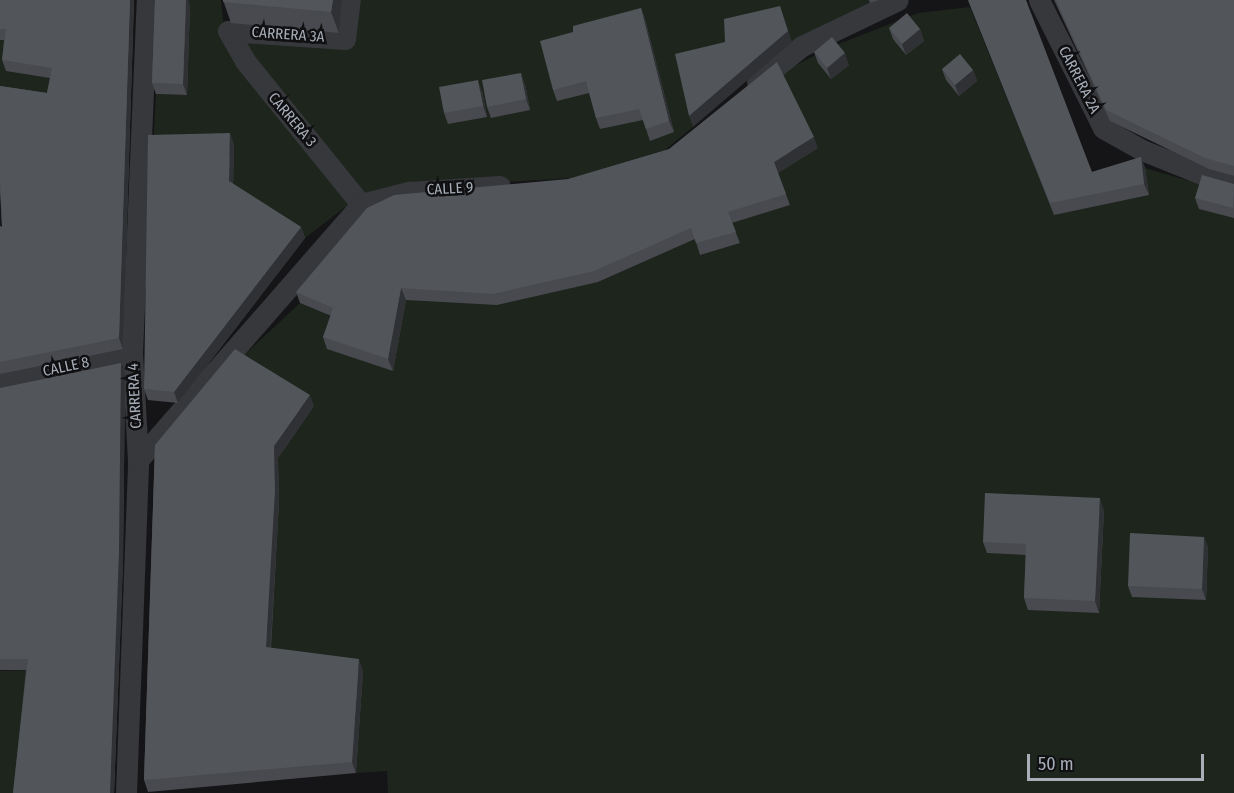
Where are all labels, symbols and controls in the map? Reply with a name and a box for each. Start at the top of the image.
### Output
street label: CARRERA 3A [251,23,325,47]
street label: CARRERA 2A [1054,43,1104,117]
street label: CARRERA 3 [264,89,320,151]
street label: CALLE 9 [426,179,474,199]
street label: CALLE 8 [41,353,91,381]
street label: CARRERA 4 [124,363,146,429]
scale bar [1030,742,1207,780]
text: 50 m [1038,753,1074,775]

